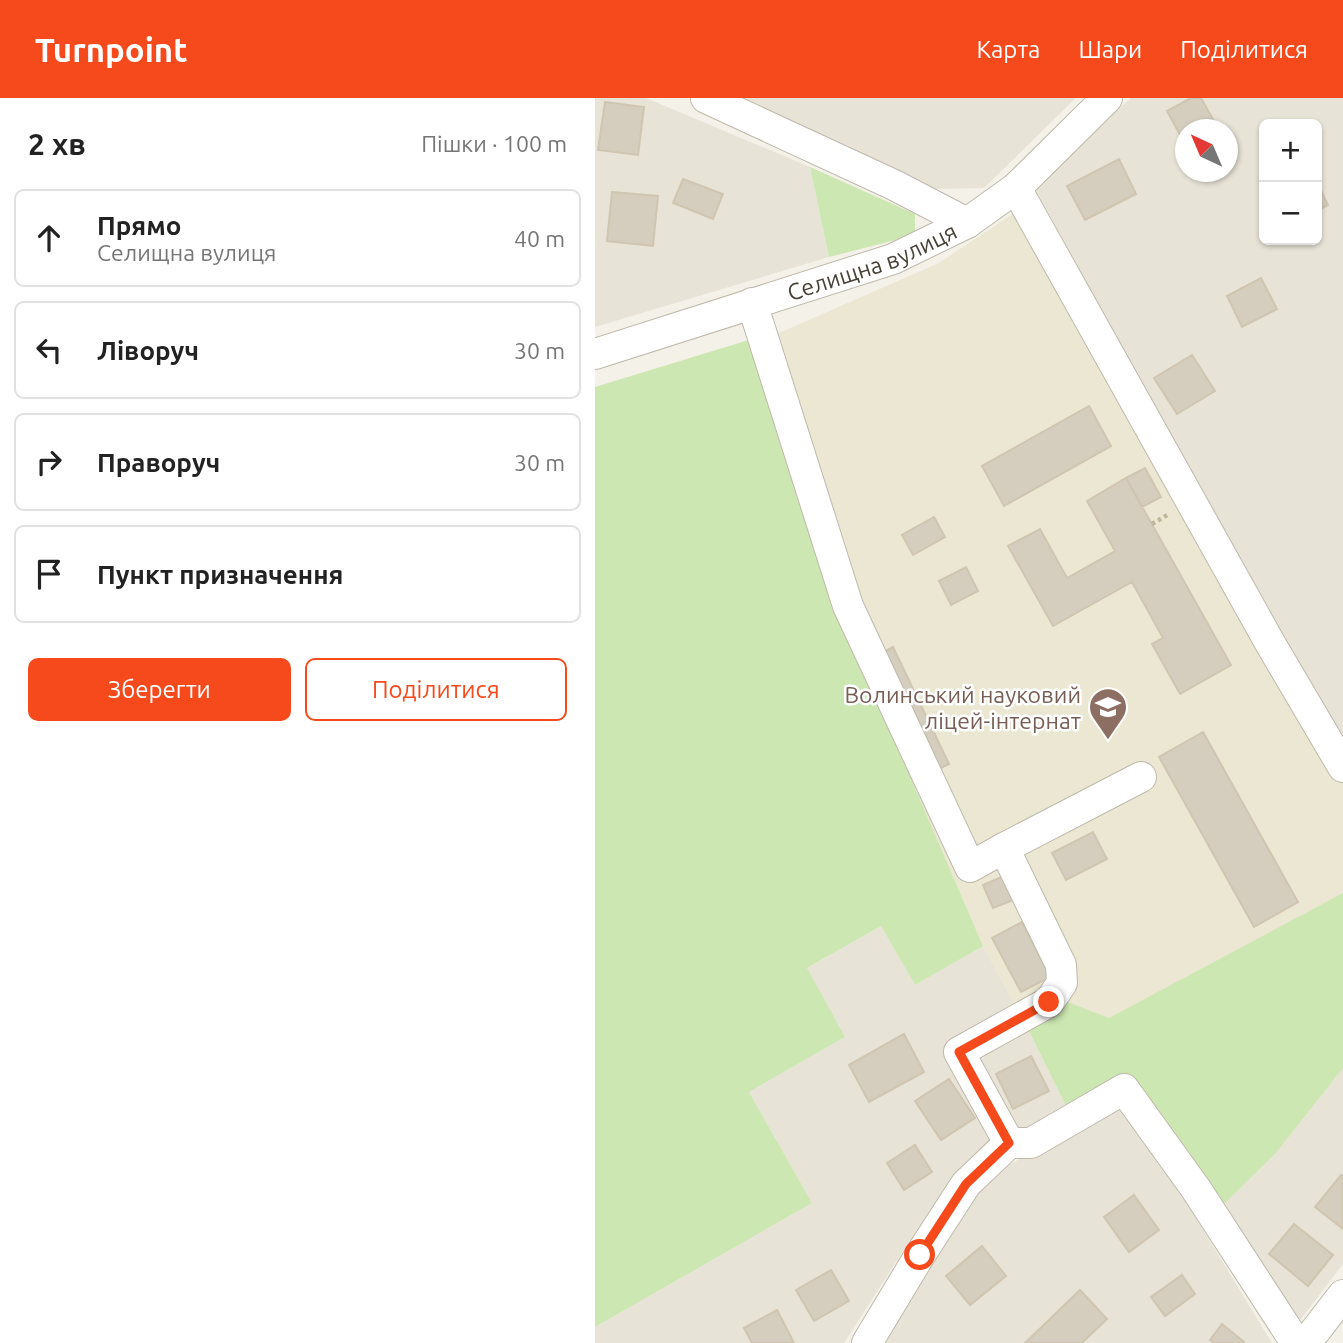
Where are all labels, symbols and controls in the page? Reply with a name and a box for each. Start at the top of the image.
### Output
text: Turnpoint [35,31,187,68]
text: Карта [976,36,1040,63]
text: Шари [1078,36,1142,63]
text: Поділитися [1180,36,1308,63]
north arrow [1175,119,1238,182]
map controls [1259,119,1322,245]
button: + [1259,119,1322,182]
text: 2 хв [28,127,86,161]
text: Пішки · 100 m [421,131,567,156]
button: − [1259,182,1322,245]
text: Прямо [97,211,181,240]
street label: Селищна вулиця [784,218,961,304]
icon: ahead [30,219,68,257]
text: 40 m [514,226,565,251]
text: Селищна вулиця [97,240,276,265]
icon: left [30,331,68,369]
text: Ліворуч [97,336,199,365]
text: 30 m [514,338,565,363]
icon: right [30,443,68,481]
text: Праворуч [97,448,220,477]
text: 30 m [514,450,565,475]
icon: arrive [30,555,68,593]
text: Пункт призначення [97,560,343,589]
button: Зберегти [28,658,291,721]
button: Поділитися [305,658,567,721]
place label: Волинський науковий ліцей-інтернат [844,682,1081,733]
school or university icon: Волинський науковий ліцей-інтернат [1087,686,1129,741]
route end [1033,986,1064,1017]
route start [904,1239,935,1270]

